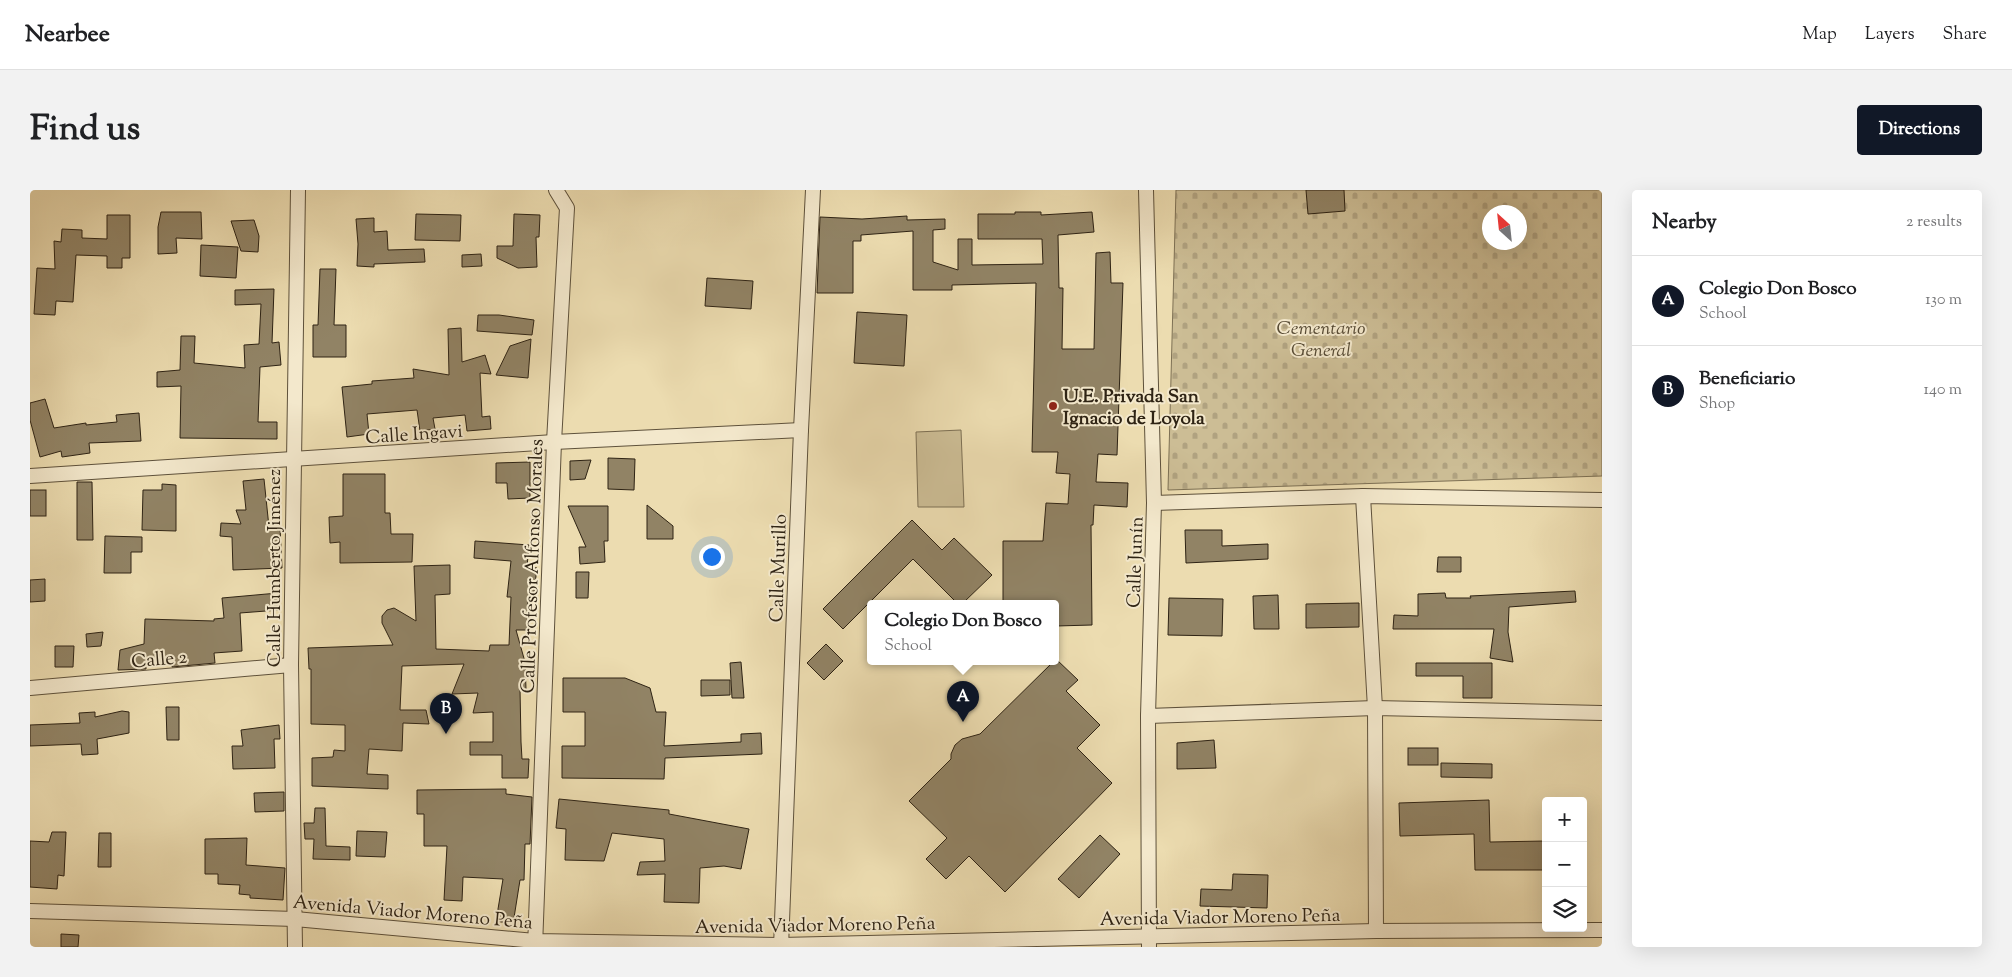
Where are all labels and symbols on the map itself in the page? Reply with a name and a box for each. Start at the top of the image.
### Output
north arrow [1482,205,1527,250]
park label: Cementario General [1276,316,1366,365]
place label: U.E. Privada San Ignacio de Loyola [1063,384,1205,433]
marker: U.E. Privada San Ignacio de Loyola [1047,400,1059,412]
street label: Calle Ingavi [365,419,464,452]
street label: Calle Profesor Alfonso Morales [516,438,551,694]
street label: Calle Humberto Jiménez [262,469,289,667]
street label: Calle Murillo [764,513,795,623]
street label: Calle Junín [1121,516,1152,608]
your location [699,544,725,570]
street label: Calle 2 [130,645,188,676]
pin: A [947,681,979,722]
pin: B [430,693,462,734]
street label: Avenida Viador Moreno Peña [292,890,534,937]
street label: Avenida Viador Moreno Peña [1099,903,1341,934]
street label: Avenida Viador Moreno Peña [694,911,936,942]

